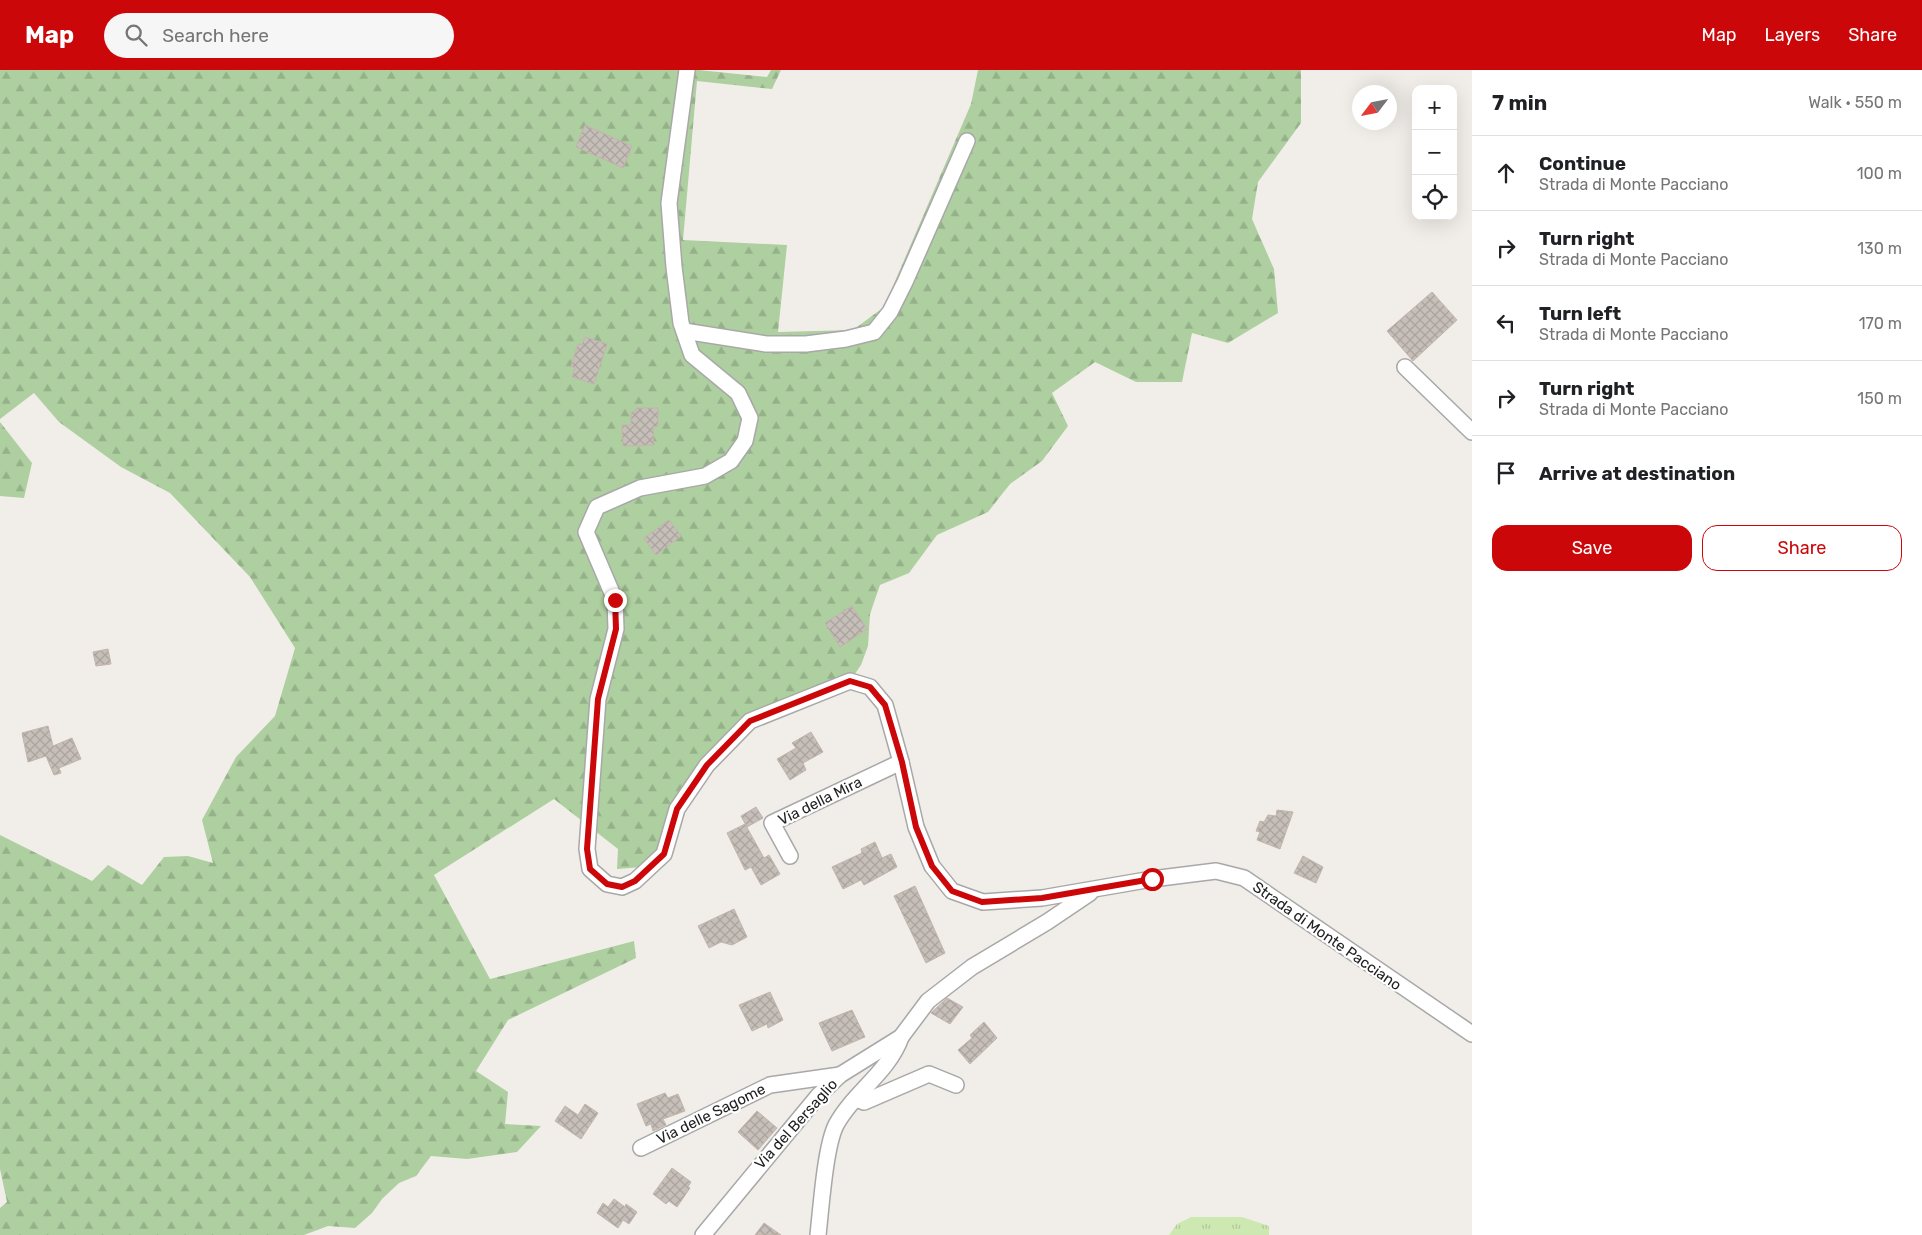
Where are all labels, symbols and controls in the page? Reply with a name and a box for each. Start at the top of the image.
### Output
search box [104,13,454,58]
text: Map [25,21,74,49]
icon: search [122,21,150,49]
text: Search here [162,24,269,47]
text: Map [1702,24,1737,46]
text: Layers [1765,24,1820,46]
text: Share [1848,24,1897,46]
north arrow [1352,85,1397,130]
map controls [1412,85,1457,220]
button: + [1412,85,1457,130]
text: 7 min [1492,90,1547,115]
text: Walk · 550 m [1808,93,1902,112]
button: − [1412,130,1457,175]
text: Continue [1539,152,1626,175]
icon: ahead [1492,159,1520,187]
text: 100 m [1857,164,1902,183]
button: locate [1412,175,1457,220]
text: Strada di Monte Pacciano [1539,175,1728,194]
text: Turn right [1539,227,1634,250]
icon: right [1492,234,1520,262]
text: 130 m [1857,239,1902,258]
text: Strada di Monte Pacciano [1539,250,1728,269]
text: Turn left [1539,302,1621,325]
icon: left [1492,309,1520,337]
text: 170 m [1859,314,1902,333]
text: Strada di Monte Pacciano [1539,325,1728,344]
text: Turn right [1539,377,1634,400]
icon: right [1492,384,1520,412]
text: 150 m [1857,389,1902,408]
text: Strada di Monte Pacciano [1539,400,1728,419]
icon: arrive [1492,459,1520,487]
text: Arrive at destination [1539,462,1735,485]
button: Save [1492,525,1692,571]
button: Share [1702,525,1902,571]
route end [604,589,627,612]
street label: Via della Mira [775,773,865,829]
route start [1141,868,1164,891]
street label: Strada di Monte Pacciano [1249,878,1405,994]
street label: Via del Bersaglio [751,1075,841,1173]
street label: Via delle Sagome [654,1080,768,1148]

